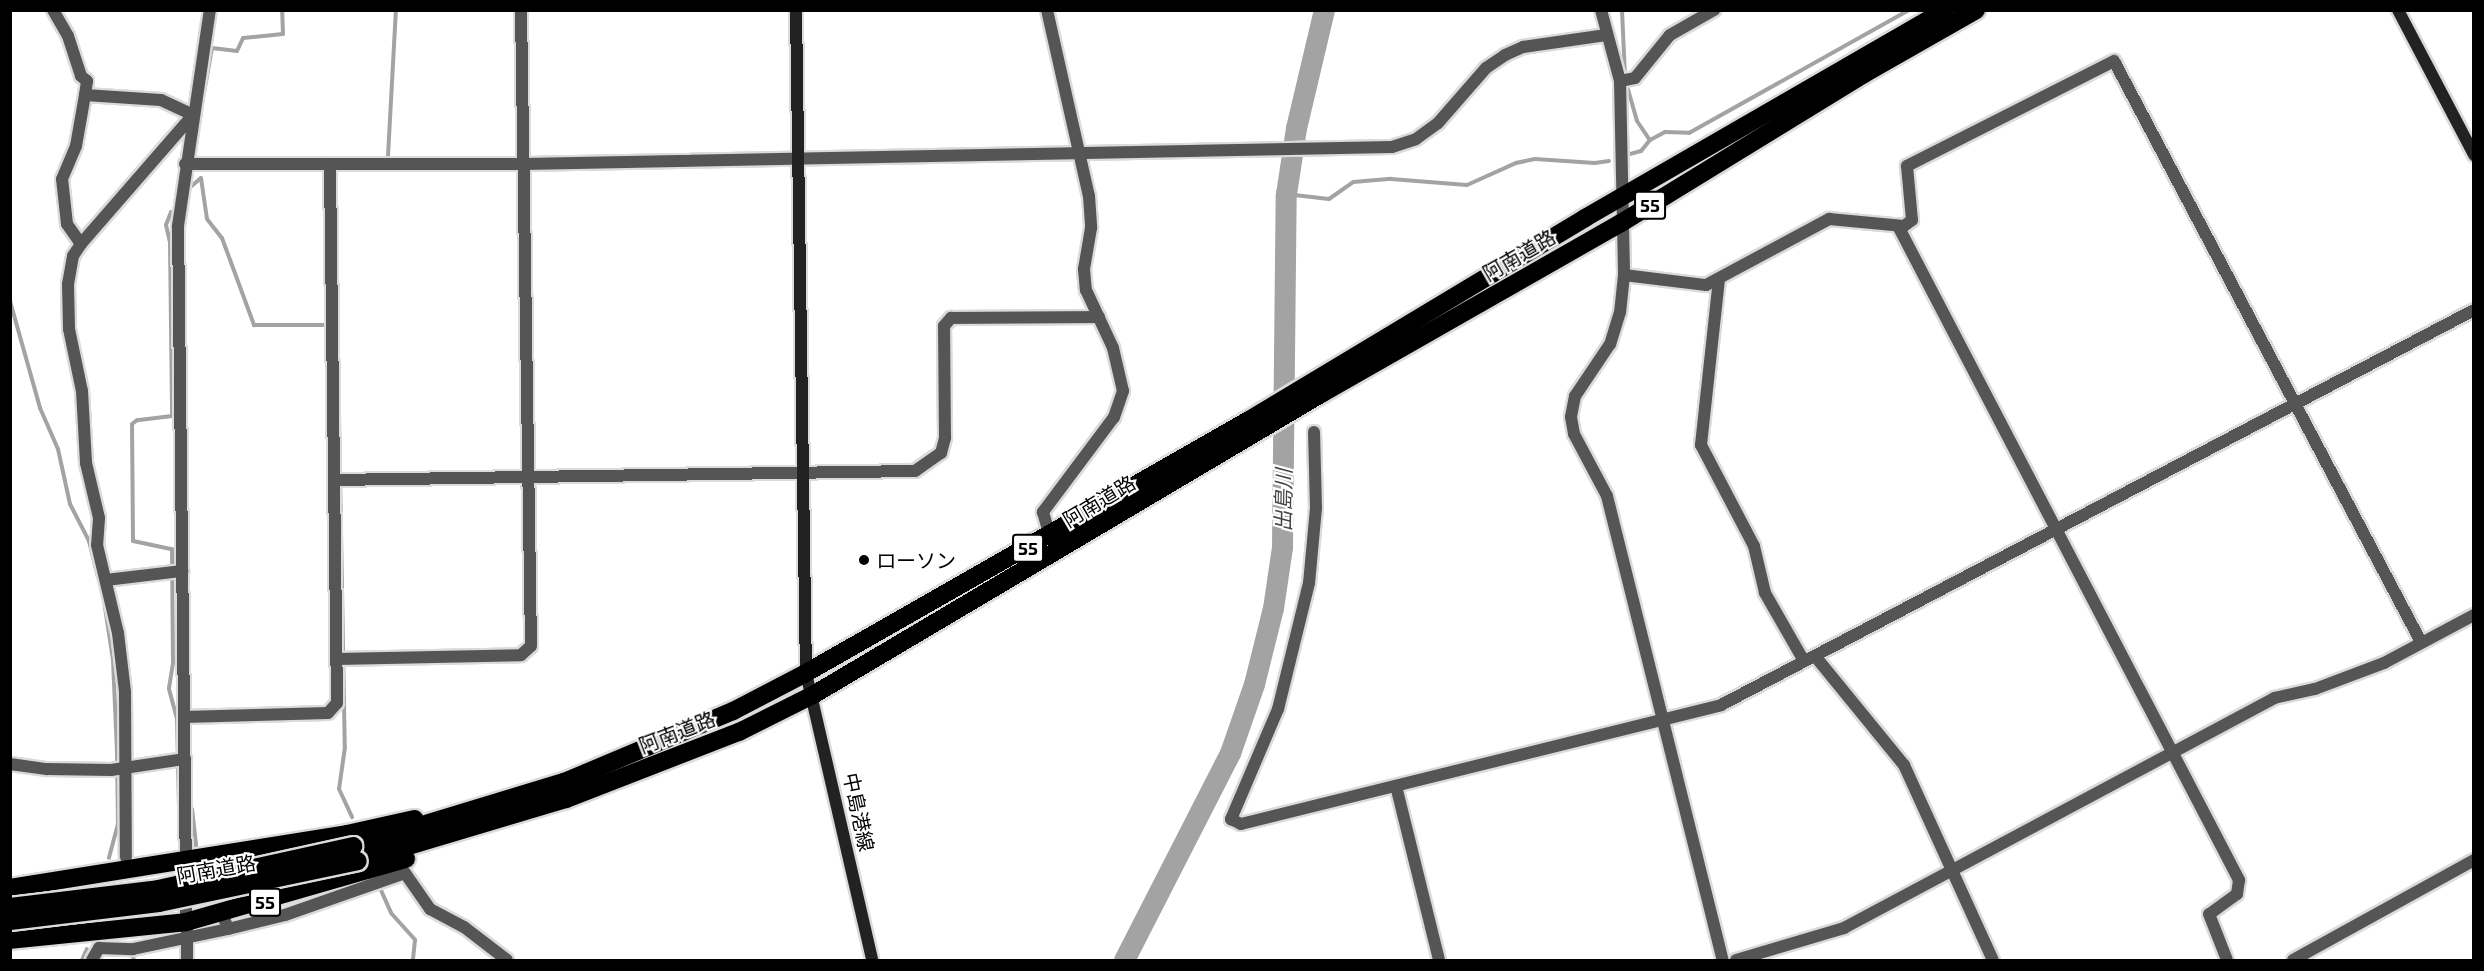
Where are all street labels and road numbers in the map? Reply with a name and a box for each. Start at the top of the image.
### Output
road number: 55 [1634,190,1666,220]
street label: 阿南道路 [1478,225,1560,285]
street label: 阿南道路 [1059,470,1139,532]
road number: 55 [1012,533,1044,563]
street label: 阿南道路 [635,706,719,758]
street label: 中島港線 [839,770,879,854]
street label: 阿南道路 [175,850,257,888]
road number: 55 [248,887,282,917]

